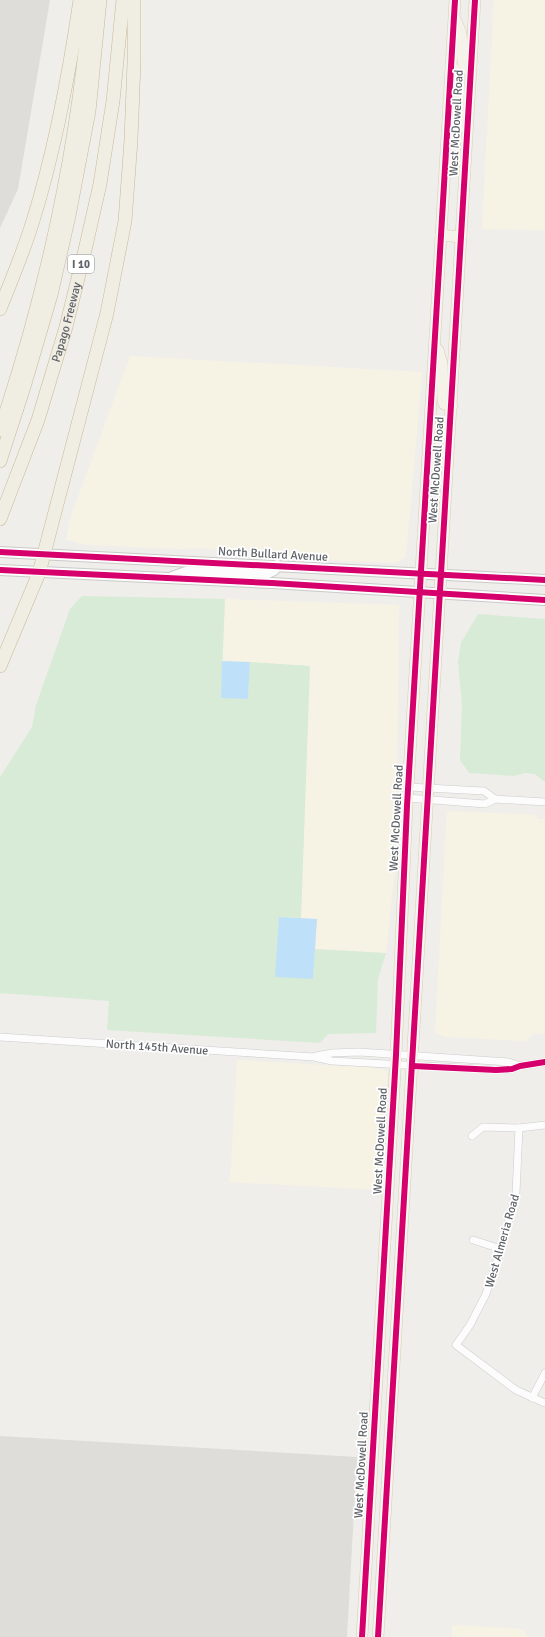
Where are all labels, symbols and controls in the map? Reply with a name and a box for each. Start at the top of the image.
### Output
street label: West McDowell Road [446,69,467,177]
road number: I 10 [68,255,94,273]
street label: Papago Freeway [49,280,85,364]
street label: West McDowell Road [425,416,448,524]
street label: North Bullard Avenue [218,544,328,565]
street label: West McDowell Road [386,764,407,872]
street label: North 145th Avenue [105,1036,209,1059]
street label: West McDowell Road [370,1087,391,1195]
street label: West Almeria Road [482,1193,523,1290]
street label: West McDowell Road [351,1411,372,1519]

